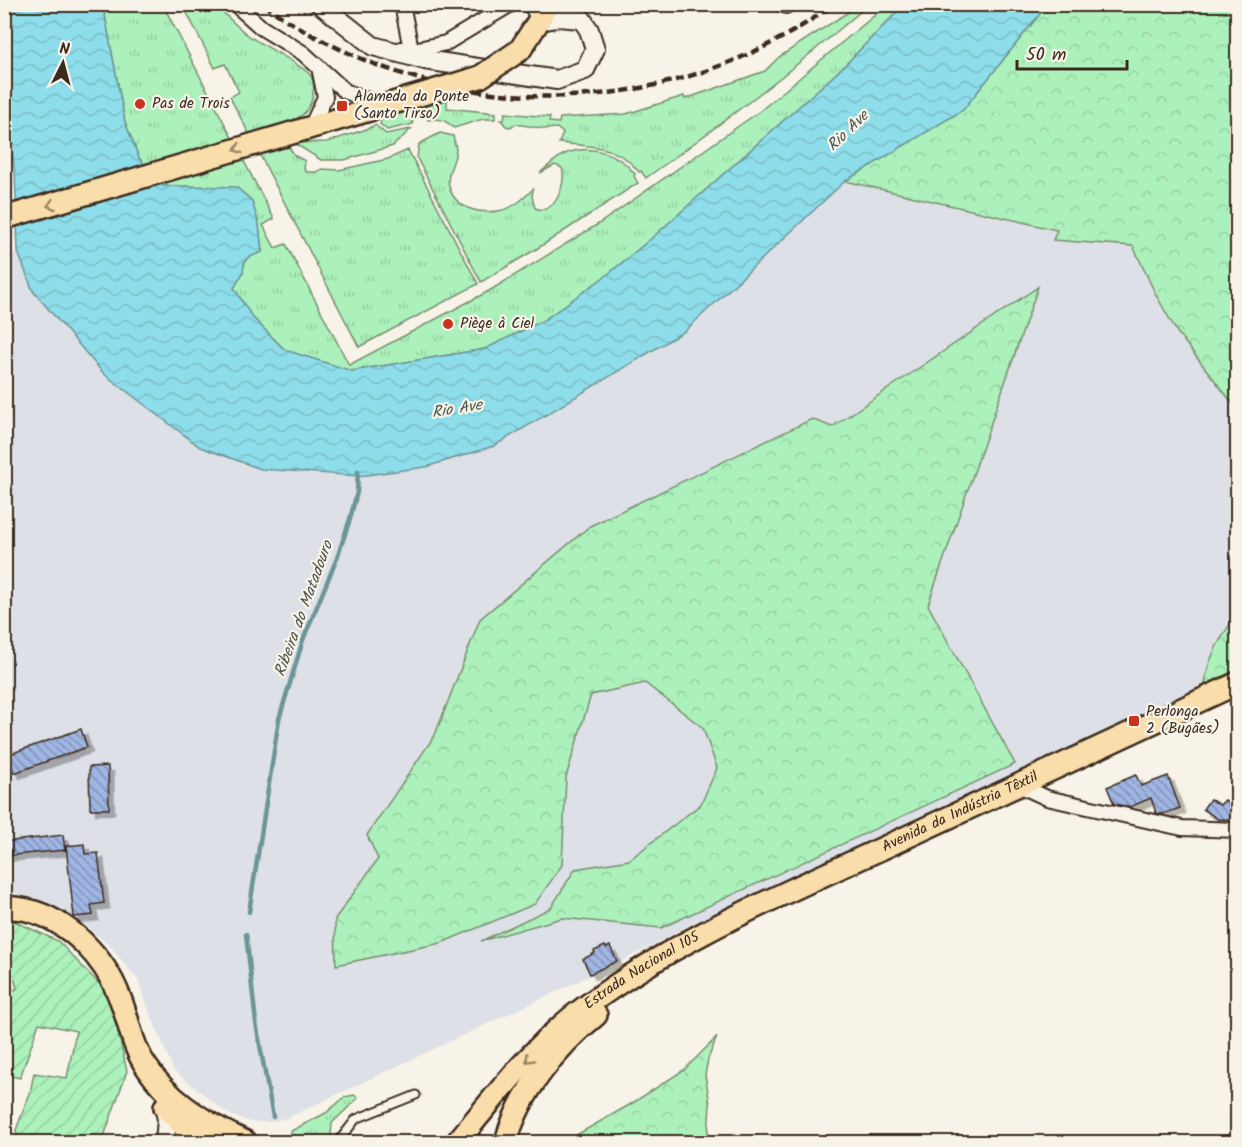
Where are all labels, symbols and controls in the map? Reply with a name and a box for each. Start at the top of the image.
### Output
north arrow [33,33,93,93]
scale bar [1017,33,1126,71]
text: N [58,37,71,63]
text: 50 m [1026,41,1066,70]
place label: Alameda da Ponte (Santo Tirso) [354,85,469,126]
place label: Pas de Trois [152,92,230,116]
marker: Pas de Trois [133,97,147,111]
marker: Alameda da Ponte (Santo Tirso) [335,99,349,113]
water label: Rio Ave [821,103,876,158]
one-way arrow [233,142,243,154]
one-way arrow [46,198,57,210]
place label: Piège à Ciel [460,312,535,336]
marker: Piège à Ciel [441,317,455,331]
water label: Rio Ave [430,392,486,425]
water label: Ribeira do Matadouro [268,536,341,680]
place label: Perlonga 2 (Bugães) [1146,700,1220,741]
marker: Perlonga 2 (Bugães) [1127,714,1141,728]
street label: Avenida da Indústria Têxtil [878,765,1043,859]
street label: Estrada Nacional 105 [579,925,705,1016]
one-way arrow [525,1052,536,1063]

